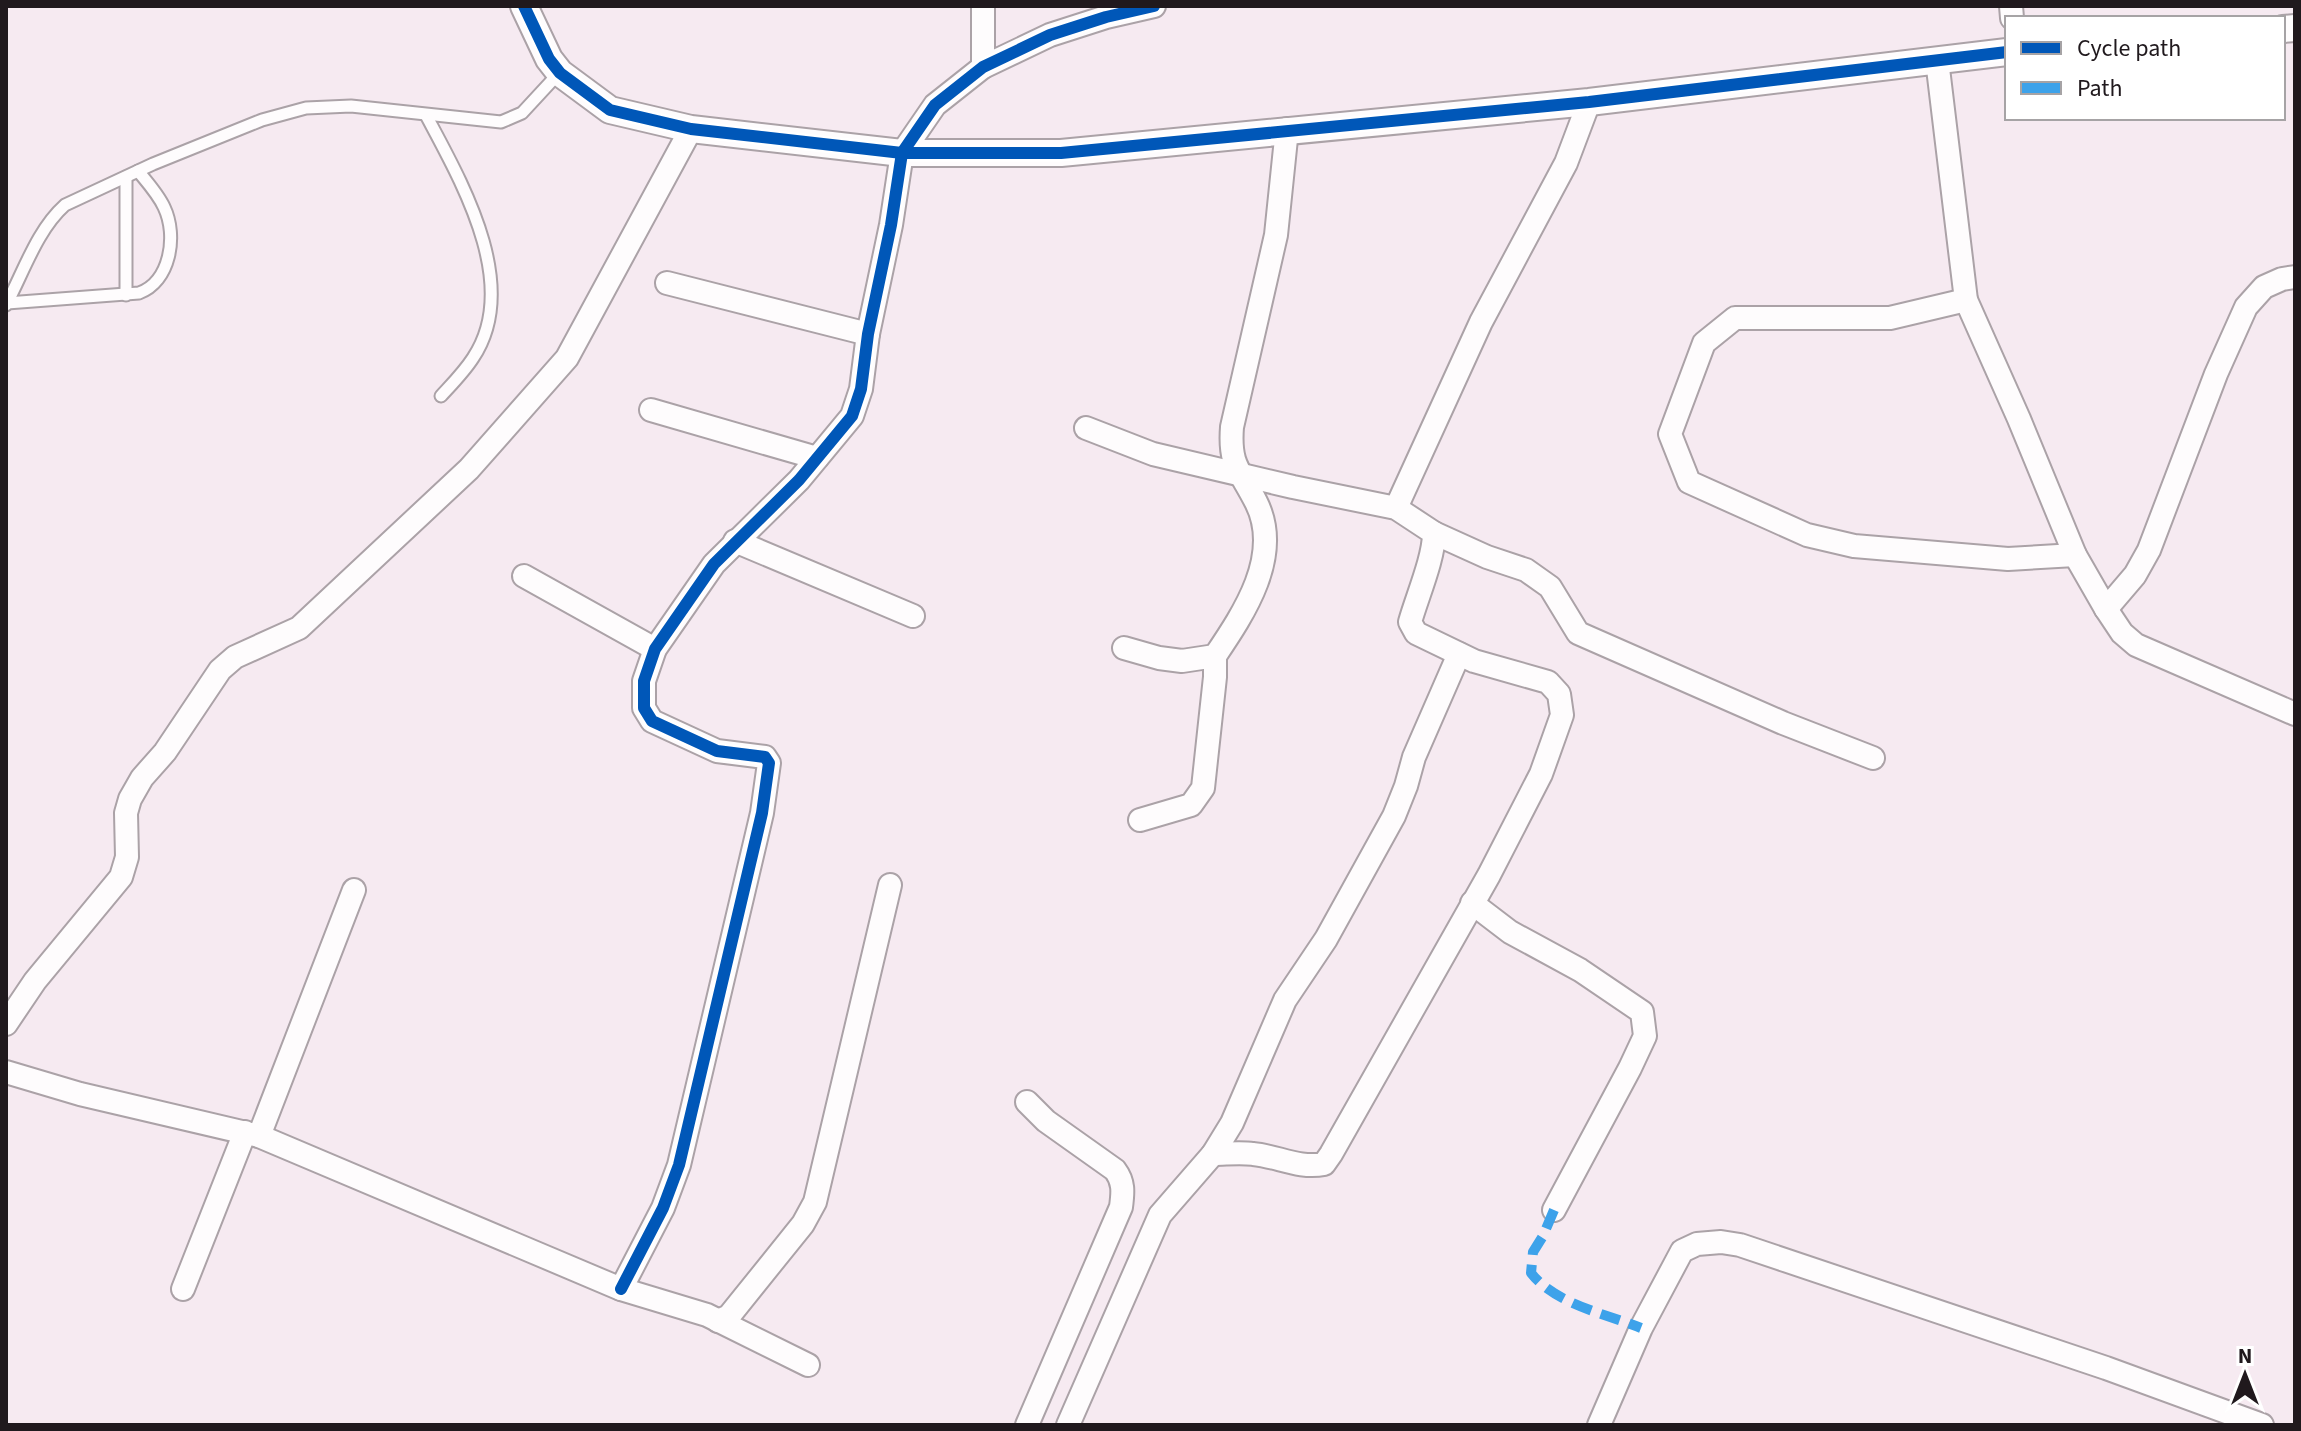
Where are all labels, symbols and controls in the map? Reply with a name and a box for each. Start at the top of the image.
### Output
legend [2005,16,2285,120]
text: Cycle path [2077,31,2181,66]
text: Path [2077,71,2123,106]
north arrow [2205,1335,2285,1415]
text: N [2238,1340,2252,1372]

